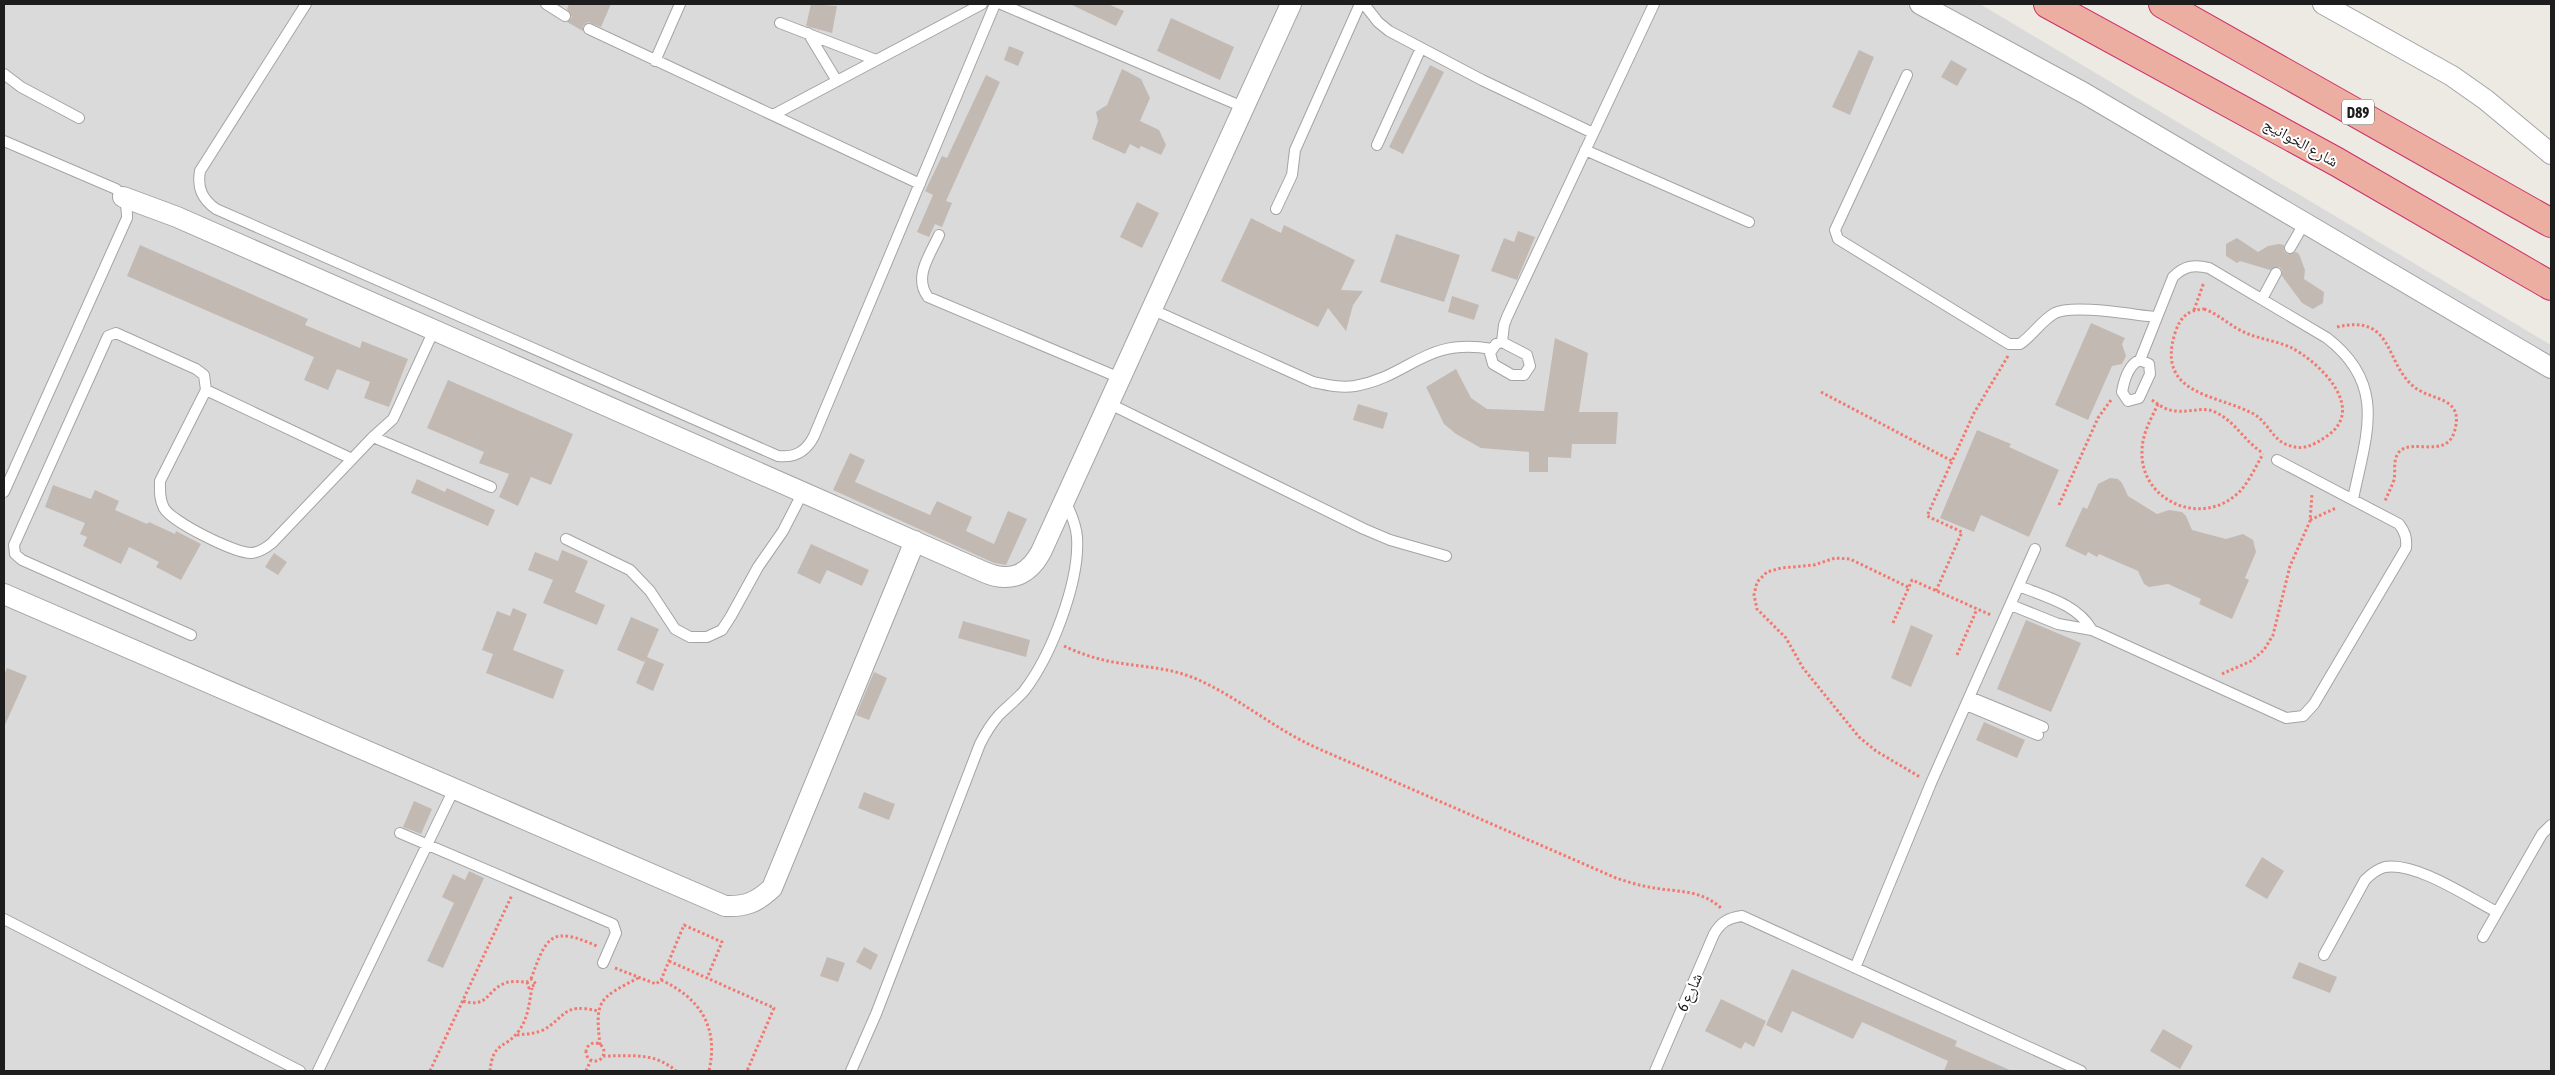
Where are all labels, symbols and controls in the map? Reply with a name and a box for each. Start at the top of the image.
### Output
road number: D89 [2342,100,2374,124]
street label: شارع الخوانيج [2260,114,2341,172]
street label: شارع 6 [1673,970,1707,1015]

